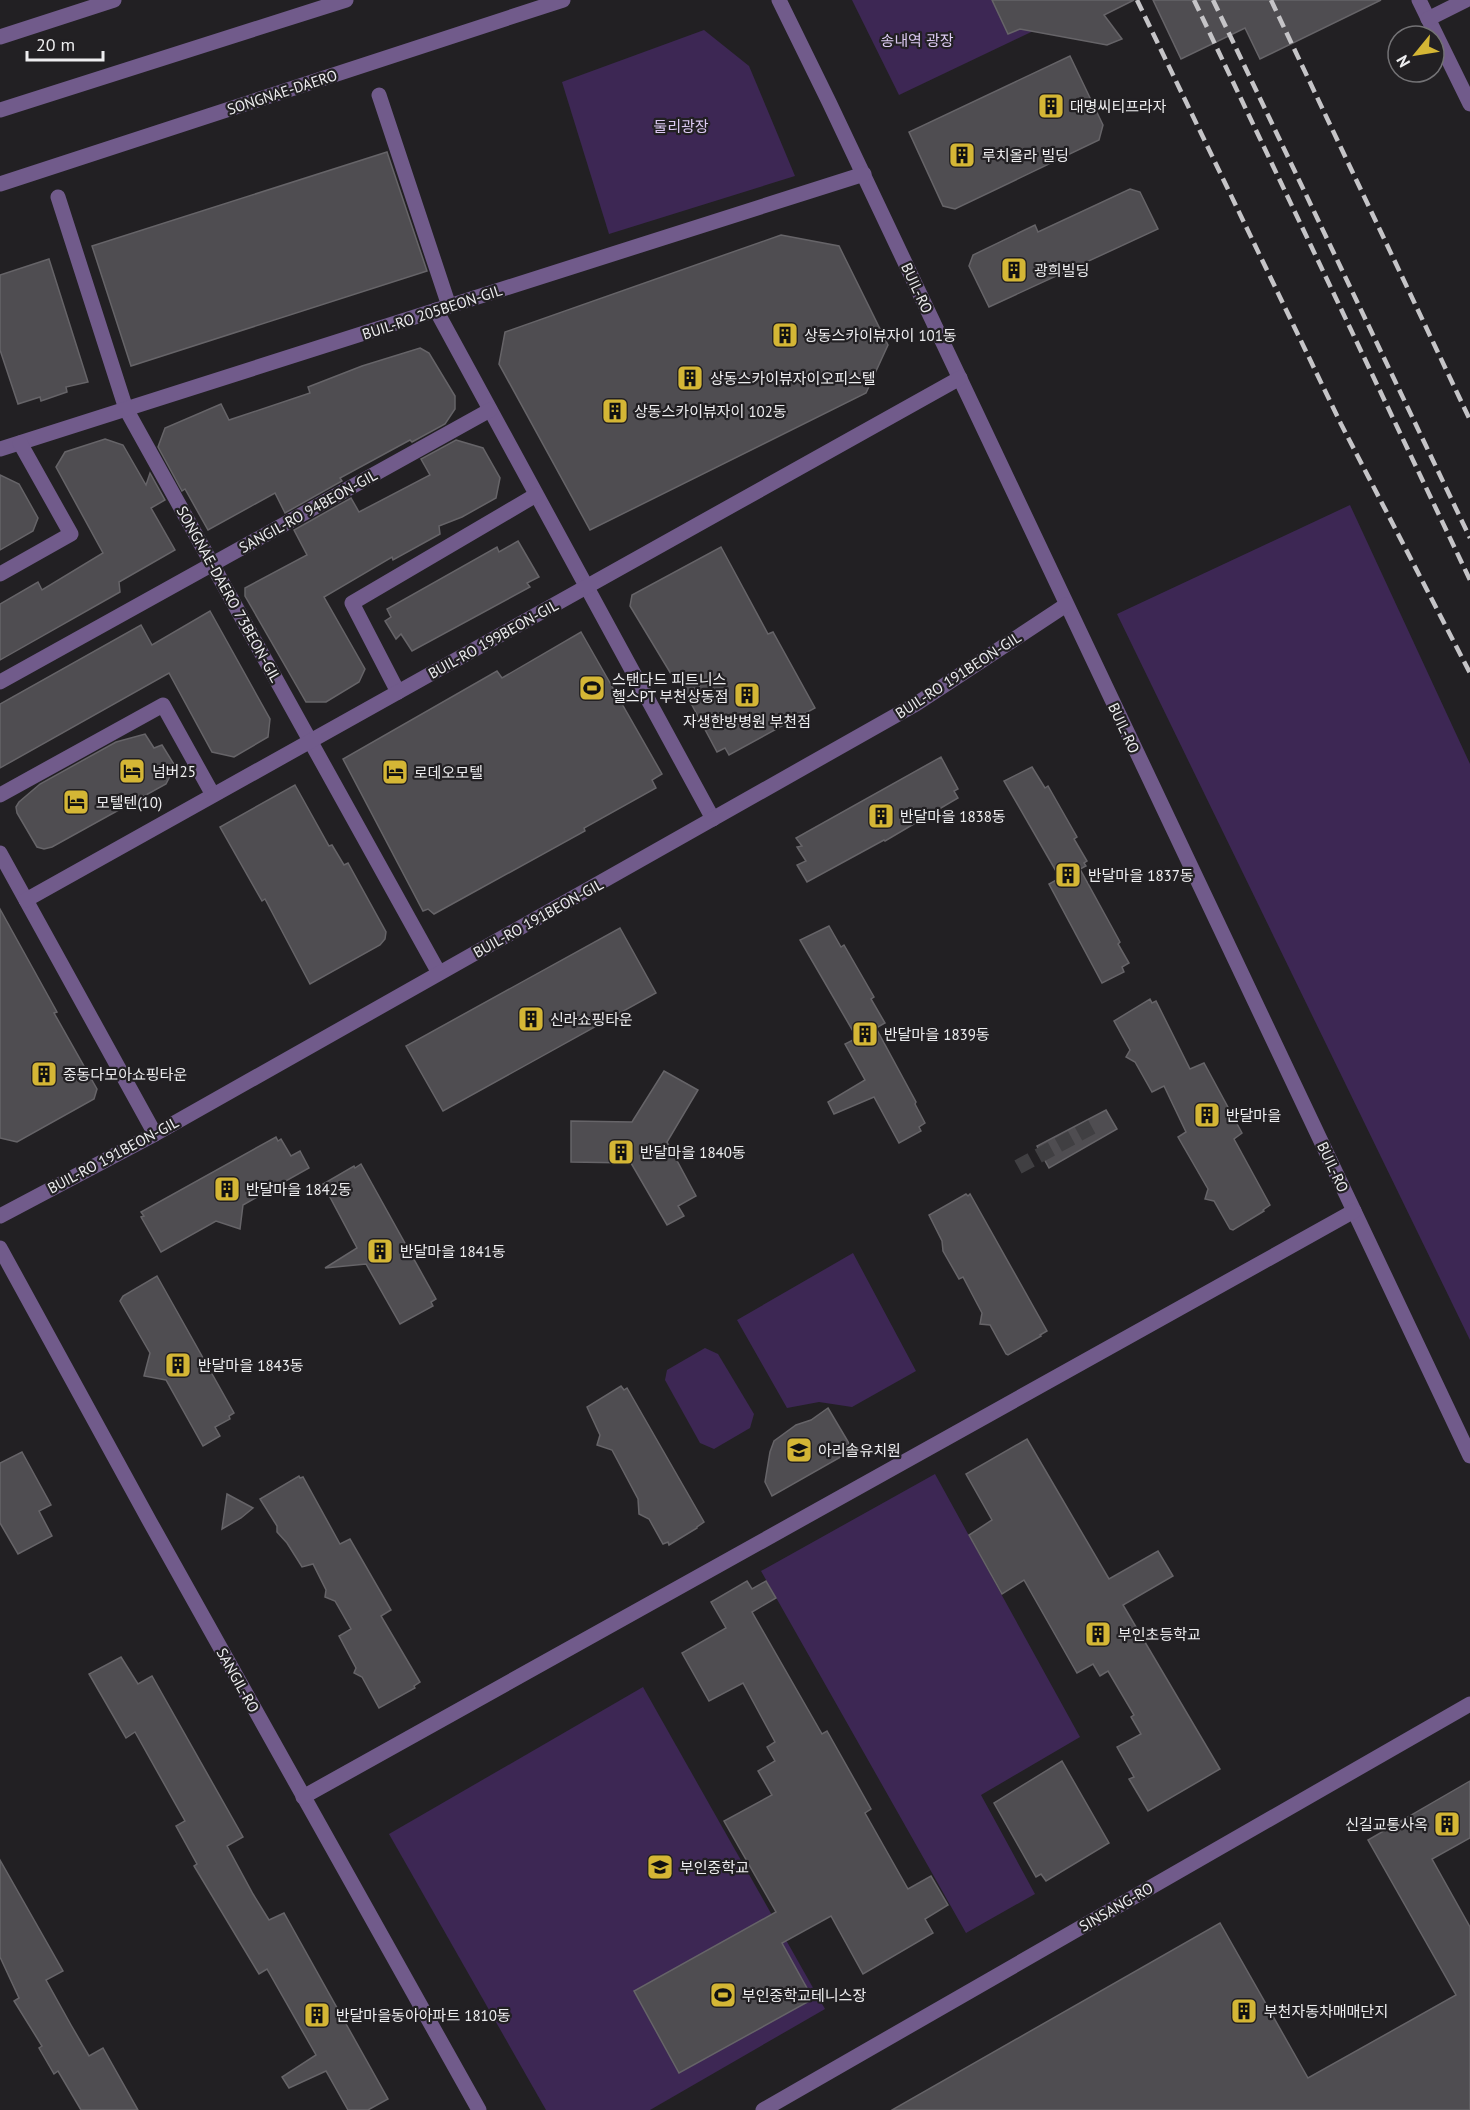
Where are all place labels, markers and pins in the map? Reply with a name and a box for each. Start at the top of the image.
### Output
building icon: 대명씨티프라자 [1036,91,1066,121]
place label: 대명씨티프라자 [1070,97,1167,116]
building icon: 루치올라 빌딩 [947,140,977,170]
place label: 루치올라 빌딩 [982,146,1069,165]
building icon: 광희빌딩 [999,255,1029,285]
place label: 광희빌딩 [1034,261,1089,280]
building icon: 상동스카이뷰자이 101동 [770,320,800,350]
place label: 상동스카이뷰자이 101동 [804,326,957,345]
building icon: 상동스카이뷰자이오피스텔 [675,363,705,393]
place label: 상동스카이뷰자이오피스텔 [710,369,876,388]
building icon: 상동스카이뷰자이 102동 [600,396,630,426]
place label: 상동스카이뷰자이 102동 [634,402,787,421]
place label: 스탠다드 피트니스 헬스PT 부천상동점 [612,670,728,706]
sports icon: 스탠다드 피트니스 헬스PT 부천상동점 [577,673,607,703]
building icon: 자생한방병원 부천점 [732,680,762,710]
place label: 자생한방병원 부천점 [683,712,811,731]
hotel icon: 넘버25 [117,756,147,786]
hotel icon: 로데오모텔 [380,757,410,787]
place label: 넘버25 [152,762,196,781]
place label: 로데오모텔 [414,763,483,782]
hotel icon: 모텔텐(10) [61,787,91,817]
place label: 모텔텐(10) [96,793,162,812]
building icon: 반달마을 1838동 [866,801,896,831]
place label: 반달마을 1838동 [900,807,1006,826]
building icon: 반달마을 1837동 [1053,860,1083,890]
place label: 반달마을 1837동 [1088,866,1194,885]
building icon: 신라쇼핑타운 [516,1004,546,1034]
place label: 신라쇼핑타운 [550,1010,633,1029]
building icon: 반달마을 1839동 [850,1019,880,1049]
place label: 반달마을 1839동 [884,1025,990,1044]
building icon: 중동다모아쇼핑타운 [29,1059,59,1089]
place label: 중동다모아쇼핑타운 [63,1065,187,1084]
building icon: 반달마을 [1192,1100,1222,1130]
place label: 반달마을 [1226,1106,1281,1125]
building icon: 반달마을 1840동 [606,1137,636,1167]
place label: 반달마을 1840동 [640,1143,746,1162]
building icon: 반달마을 1842동 [212,1174,242,1204]
place label: 반달마을 1842동 [246,1180,352,1199]
building icon: 반달마을 1841동 [365,1236,395,1266]
place label: 반달마을 1841동 [400,1242,506,1261]
building icon: 반달마을 1843동 [163,1350,193,1380]
place label: 반달마을 1843동 [198,1356,304,1375]
school or university icon: 아리솔유치원 [784,1435,814,1465]
place label: 아리솔유치원 [818,1441,901,1460]
building icon: 부인초등학교 [1083,1619,1113,1649]
place label: 부인초등학교 [1118,1625,1201,1644]
building icon: 신길교통사옥 [1432,1809,1462,1839]
place label: 신길교통사옥 [1345,1815,1428,1834]
school or university icon: 부인중학교 [645,1852,675,1882]
place label: 부인중학교 [680,1858,749,1877]
sports icon: 부인중학교테니스장 [708,1980,738,2010]
place label: 부인중학교테니스장 [742,1986,866,2005]
building icon: 부천자동차매매단지 [1229,1996,1259,2026]
building icon: 반달마을동아아파트 1810동 [302,2000,332,2030]
place label: 부천자동차매매단지 [1264,2002,1388,2021]
place label: 반달마을동아아파트 1810동 [336,2006,511,2025]

